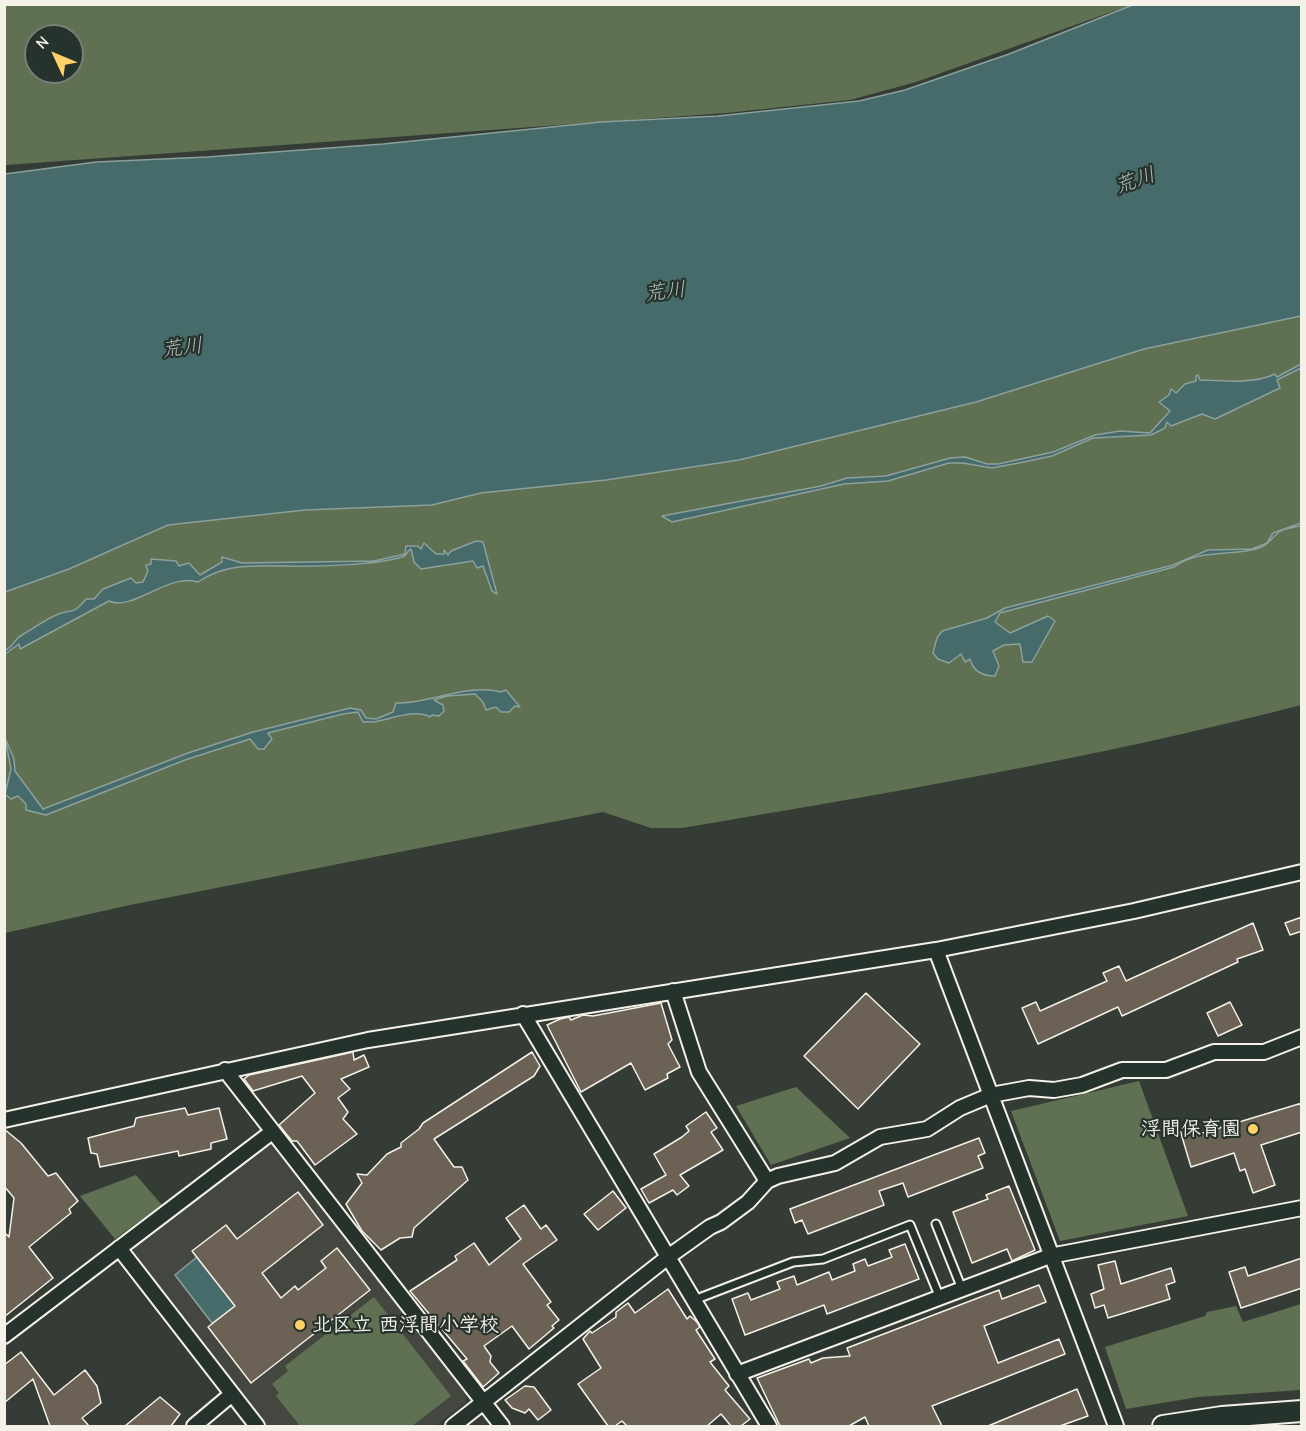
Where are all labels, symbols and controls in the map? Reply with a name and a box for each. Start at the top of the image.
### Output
north arrow [24,24,84,84]
text: N [32,33,53,53]
water label: 荒川 [1111,162,1159,200]
water label: 荒川 [643,277,687,307]
water label: 荒川 [160,333,204,363]
place label: 浮間保育園 [1141,1117,1241,1141]
marker: 浮間保育園 [1246,1122,1260,1136]
place label: 北区立 西浮間小学校 [312,1313,499,1337]
marker: 北区立 西浮間小学校 [293,1318,307,1332]

